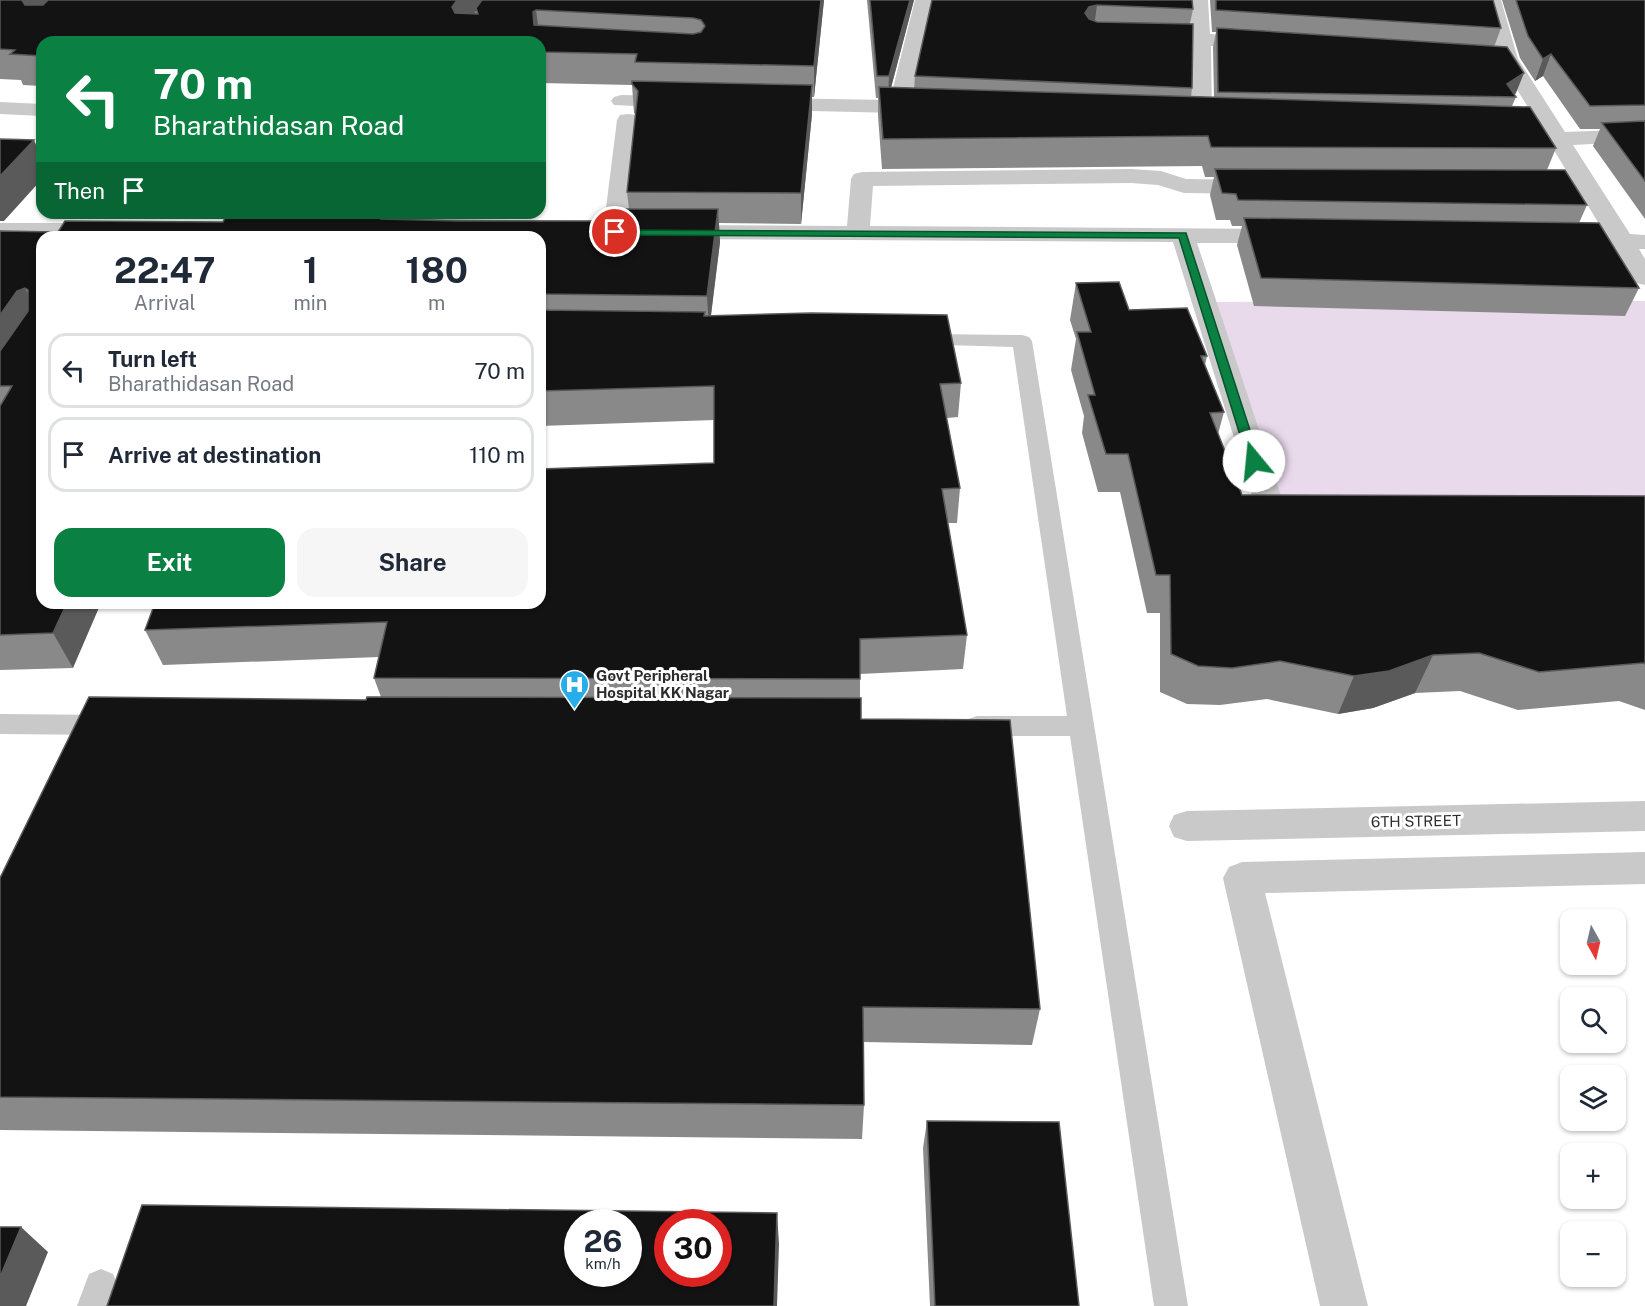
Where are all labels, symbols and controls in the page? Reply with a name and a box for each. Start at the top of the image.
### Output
text: 70 m [153,59,253,108]
icon: left [54,60,132,138]
text: Bharathidasan Road [153,109,404,141]
icon: arrive [117,174,150,207]
text: Then [54,178,105,204]
pin [589,206,640,257]
icon: arrive [598,215,631,248]
text: 22:47 [114,249,215,291]
text: 1 [303,249,318,291]
text: 180 [405,249,468,291]
text: Arrival [134,291,196,315]
text: min [293,291,327,315]
text: m [428,291,445,315]
text: Turn left [108,346,197,372]
icon: left [57,354,90,387]
text: 70 m [474,358,525,384]
text: Bharathidasan Road [108,372,294,396]
position arrow [1222,429,1286,493]
icon: arrive [57,438,90,471]
text: Arrive at destination [108,442,321,468]
text: 110 m [469,442,525,468]
button: Exit [54,528,285,597]
button: Share [297,528,528,597]
place label: Govt Peripheral Hospital KK Nagar [596,667,729,701]
hospital icon: Govt Peripheral Hospital KK Nagar [559,668,591,710]
street label: 6TH STREET [1371,812,1461,830]
north arrow [1560,909,1626,975]
map controls [1560,909,1626,1287]
button: search [1560,987,1626,1053]
button: layers [1560,1065,1626,1131]
button: + [1560,1143,1626,1209]
speed limit sign: 30 [654,1209,732,1287]
button: − [1560,1221,1626,1287]
text: 26 [584,1223,622,1259]
text: km/h [585,1255,621,1272]

